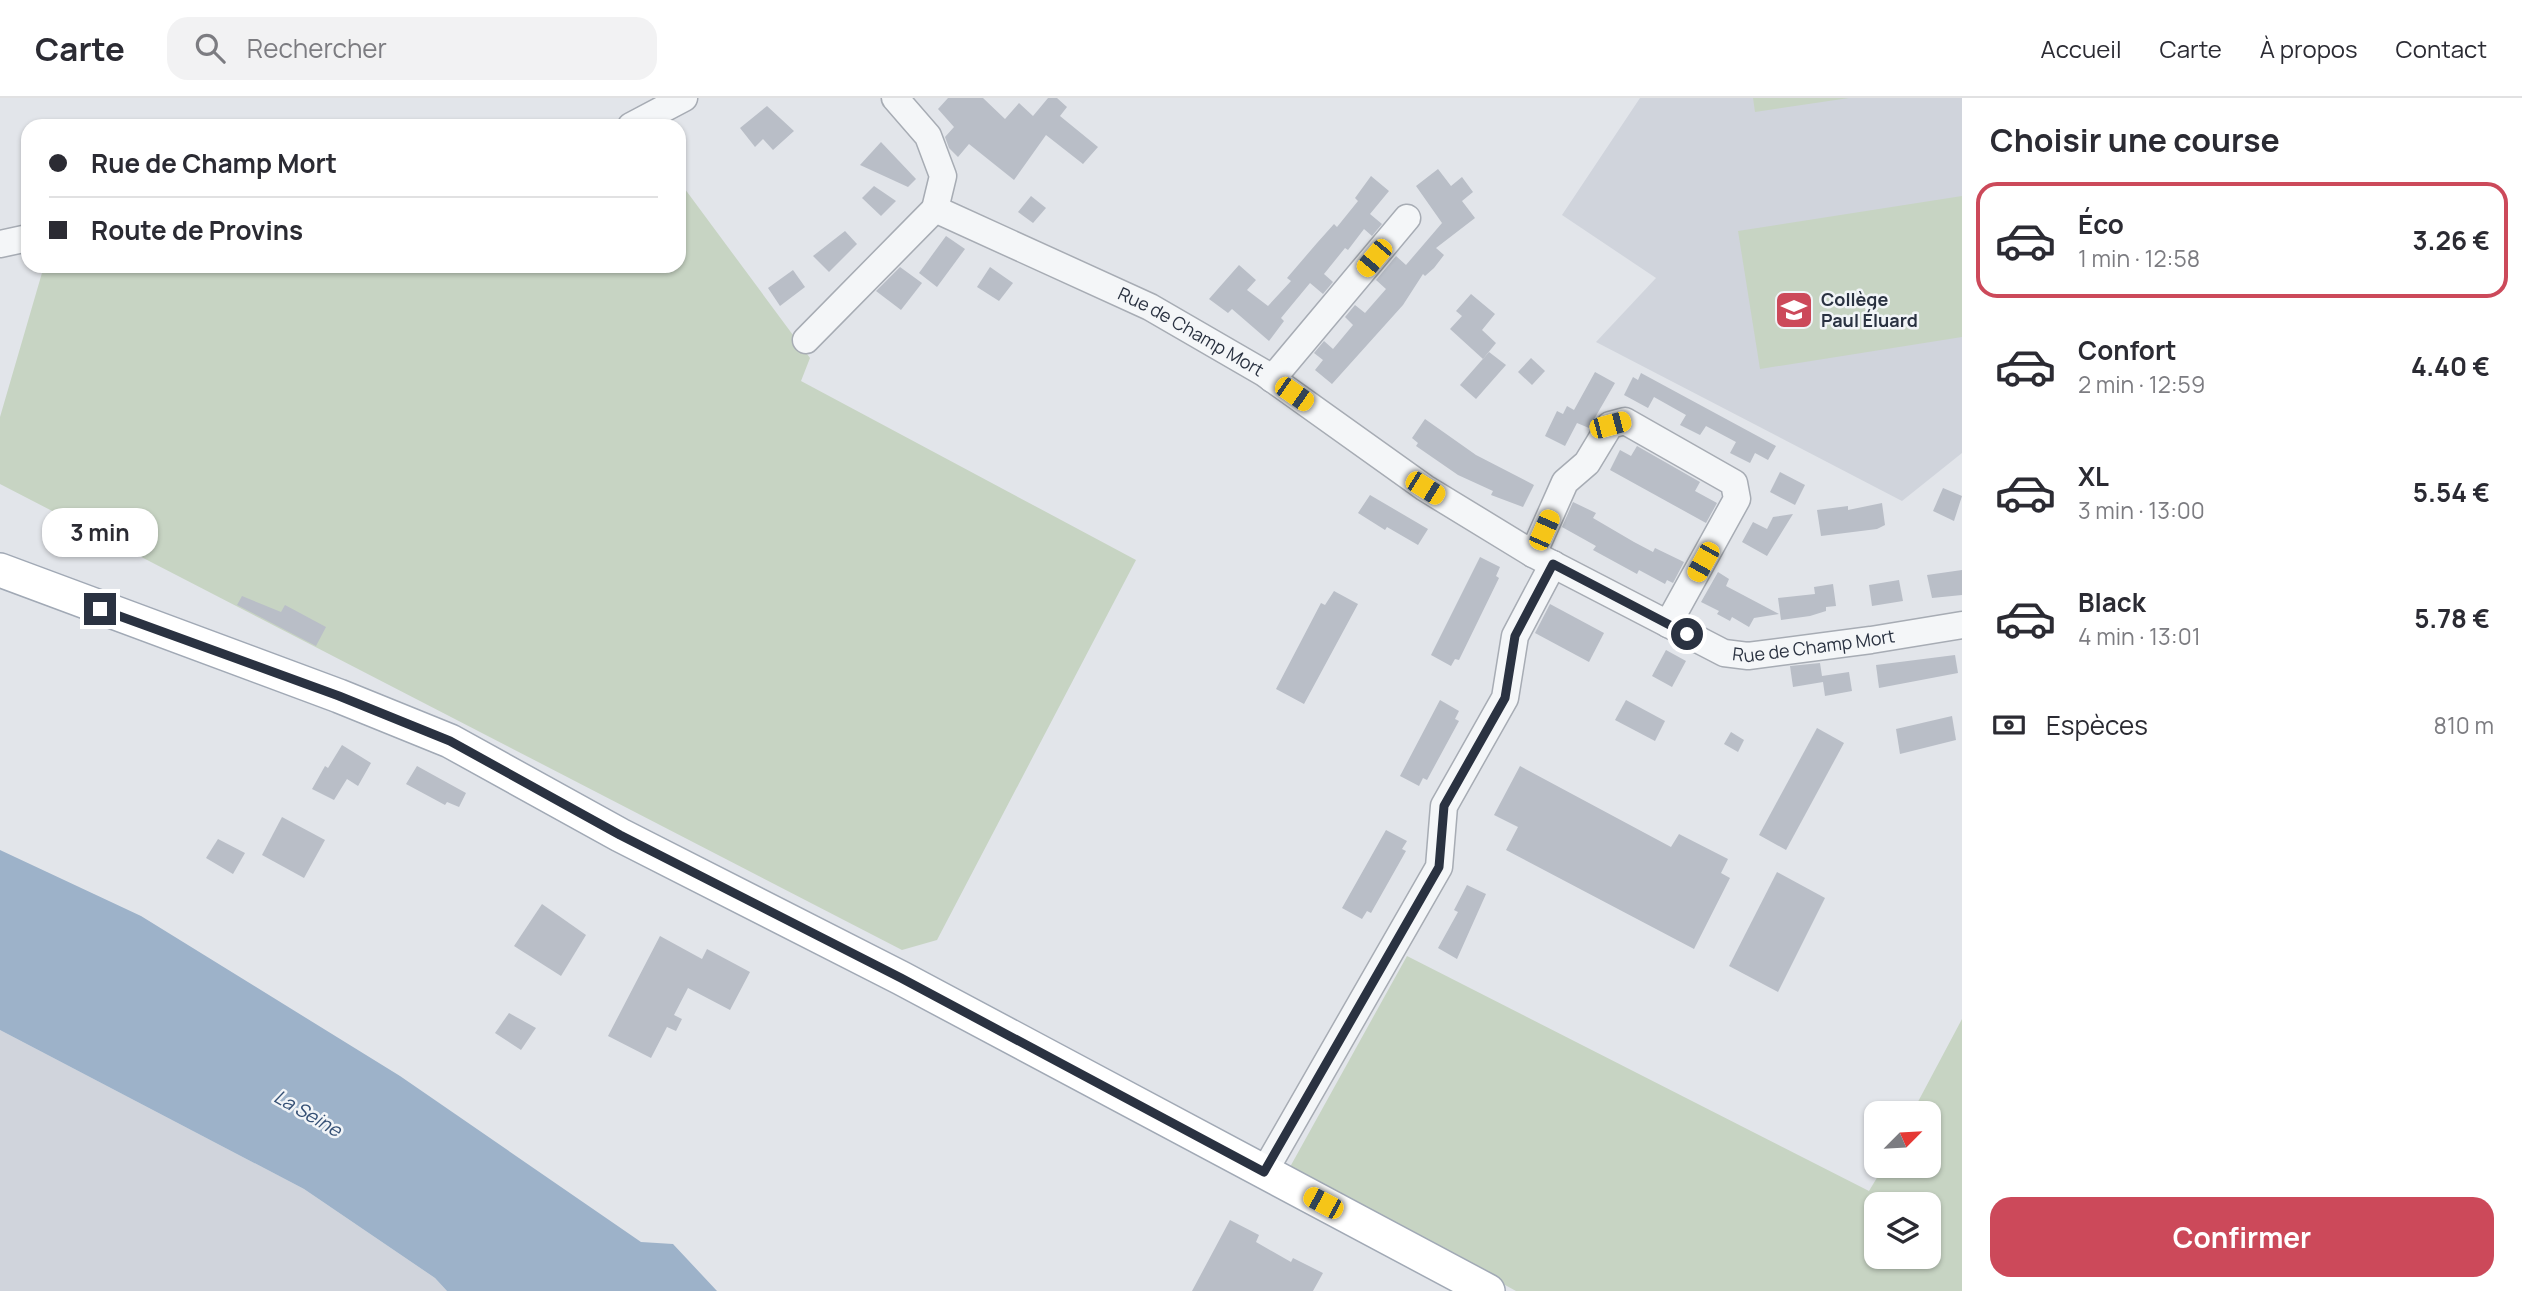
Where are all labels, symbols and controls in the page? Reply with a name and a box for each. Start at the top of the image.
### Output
search box [167,17,657,80]
text: Carte [35,26,125,71]
icon: search [191,29,229,67]
text: Rechercher [247,30,387,66]
text: Accueil [2041,32,2121,65]
text: Carte [2159,32,2222,65]
text: À propos [2260,32,2358,65]
text: Contact [2396,32,2487,65]
text: Choisir une course [1990,118,2280,162]
text: Rue de Champ Mort [91,145,337,181]
text: Éco [2078,206,2124,242]
icon: car [1994,209,2057,272]
text: Route de Provins [91,212,303,248]
text: 3.26 € [2412,222,2490,258]
car [1353,235,1396,281]
text: 1 min · 12:58 [2078,242,2200,274]
street label: Rue de Champ Mort [1114,281,1269,381]
place label: Collège Paul Éluard [1821,287,1918,332]
school or university icon: Collège Paul Éluard [1773,289,1815,331]
text: Confort [2078,332,2177,368]
icon: car [1994,335,2057,398]
text: 4.40 € [2411,348,2490,384]
text: 2 min · 12:59 [2078,368,2205,400]
car [1271,373,1318,415]
car [1587,409,1634,441]
text: XL [2078,458,2109,494]
icon: car [1994,461,2057,524]
car [1402,468,1449,508]
text: 5.54 € [2413,474,2490,510]
text: 3 min · 13:00 [2078,494,2205,526]
car [1526,507,1563,553]
callout: 3 min [42,508,158,556]
text: 3 min [70,516,130,548]
car [1684,539,1723,585]
text: Black [2078,584,2146,620]
icon: car [1994,587,2057,650]
route end [84,593,116,625]
text: 5.78 € [2414,600,2490,636]
route start [1671,618,1703,650]
text: 4 min · 13:01 [2078,620,2201,652]
street label: Rue de Champ Mort [1731,623,1897,667]
icon: cash [1990,706,2028,744]
text: Espèces [2046,707,2148,743]
text: 810 m [2434,709,2494,741]
water label: La Seine [270,1083,348,1144]
north arrow [1864,1101,1941,1178]
map controls [1864,1101,1941,1269]
car [1300,1184,1347,1222]
button: layers [1864,1192,1941,1269]
button: Confirmer [1990,1197,2494,1277]

